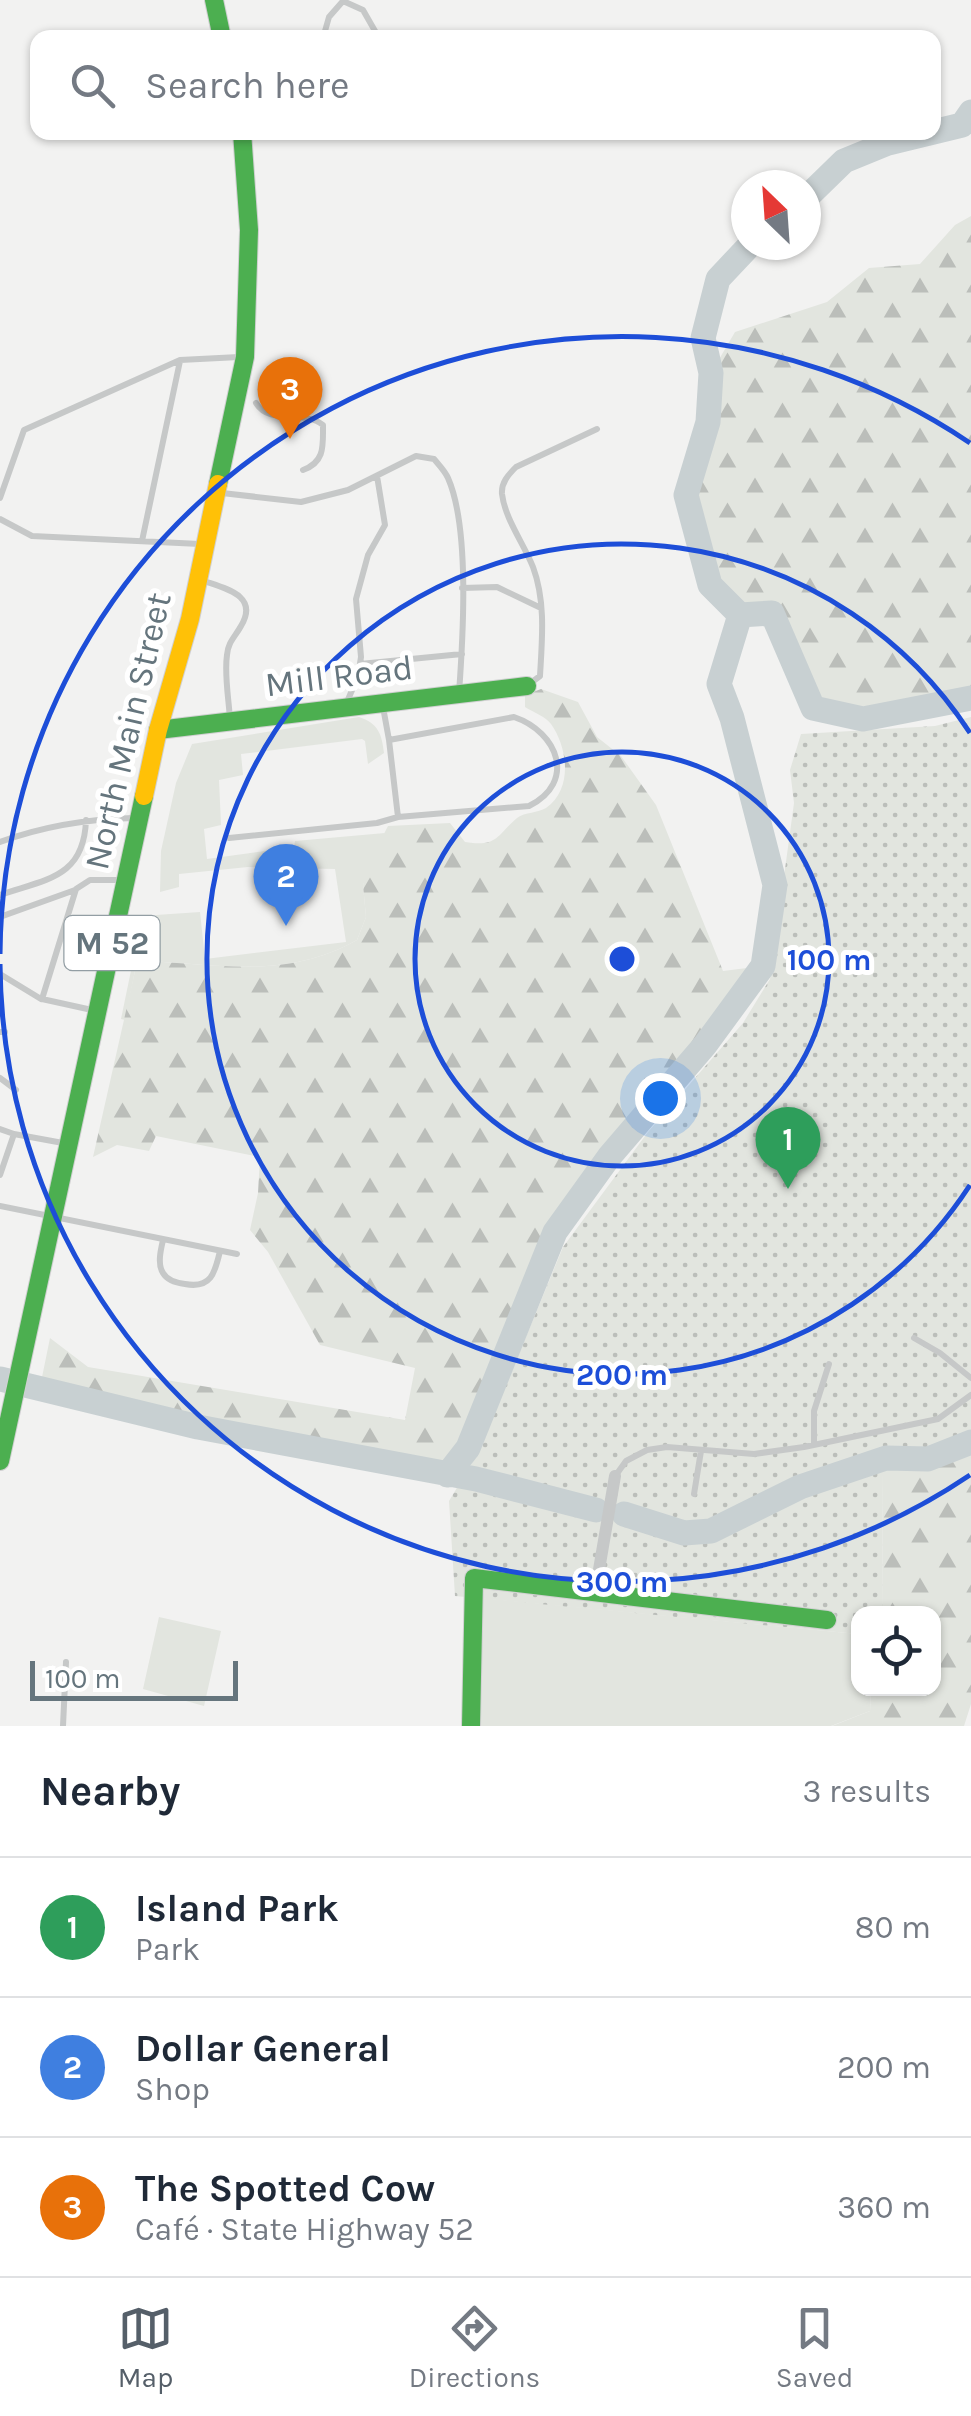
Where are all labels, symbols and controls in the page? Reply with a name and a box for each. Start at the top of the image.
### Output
search box [30,30,941,140]
icon: search [65,58,120,113]
text: Search here [145,63,349,108]
north arrow [731,170,821,260]
pin: 3 [258,356,322,439]
street label: North Main Street [76,588,180,874]
street label: Mill Road [263,647,415,705]
pin: 2 [254,844,318,926]
road number: M 52 [64,916,160,970]
centre of rings [604,941,640,977]
text: 100 m [787,942,871,978]
your location [635,1073,686,1124]
pin: 1 [756,1106,820,1189]
text: 200 m [576,1357,668,1393]
text: 300 m [576,1564,668,1600]
map controls [851,1606,941,1696]
button: locate [851,1606,941,1696]
scale bar [30,1656,238,1700]
text: 100 m [45,1662,120,1695]
text: Nearby [40,1766,180,1816]
text: 3 results [803,1773,931,1810]
text: Island Park [135,1886,339,1931]
text: 1 [67,1909,78,1946]
text: 80 m [855,1909,931,1946]
text: Park [135,1931,200,1968]
text: Dollar General [135,2026,391,2071]
text: 2 [63,2049,82,2086]
text: 200 m [837,2049,931,2086]
text: Shop [135,2071,210,2108]
text: The Spotted Cow [135,2166,435,2211]
text: 3 [63,2189,82,2226]
text: 360 m [837,2189,931,2226]
text: Café · State Highway 52 [135,2211,474,2248]
tab: Map [118,2301,173,2394]
tab: Directions [409,2301,540,2394]
tab: Saved [776,2301,853,2394]

